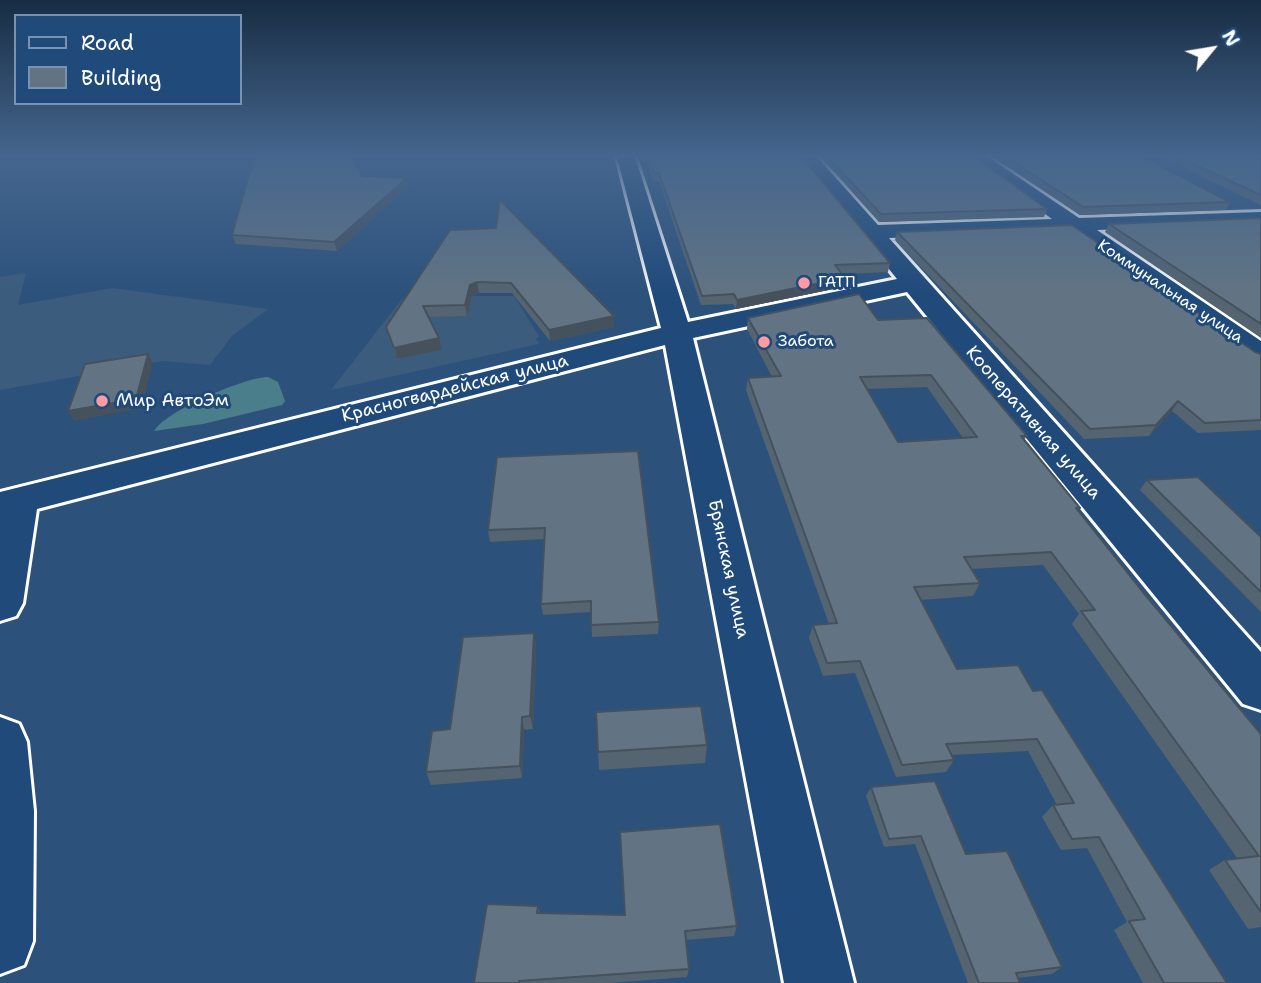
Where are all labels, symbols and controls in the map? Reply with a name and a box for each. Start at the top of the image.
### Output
legend [14,14,242,105]
north arrow [1177,14,1247,84]
text: N [1216,25,1245,51]
text: Road [81,29,134,57]
text: Building [81,64,161,92]
street label: Коммунальная улица [1094,236,1246,348]
place label: ГАТП [818,273,856,293]
marker: ГАТП [796,275,812,291]
place label: Забота [778,332,834,352]
marker: Забота [756,334,772,350]
street label: Кооперативная улица [961,342,1105,504]
street label: Красногвардейская улица [339,350,571,428]
place label: Мир АвтоЭм [116,390,229,412]
marker: Мир АвтоЭм [94,393,110,409]
street label: Брянская улица [703,497,753,641]

